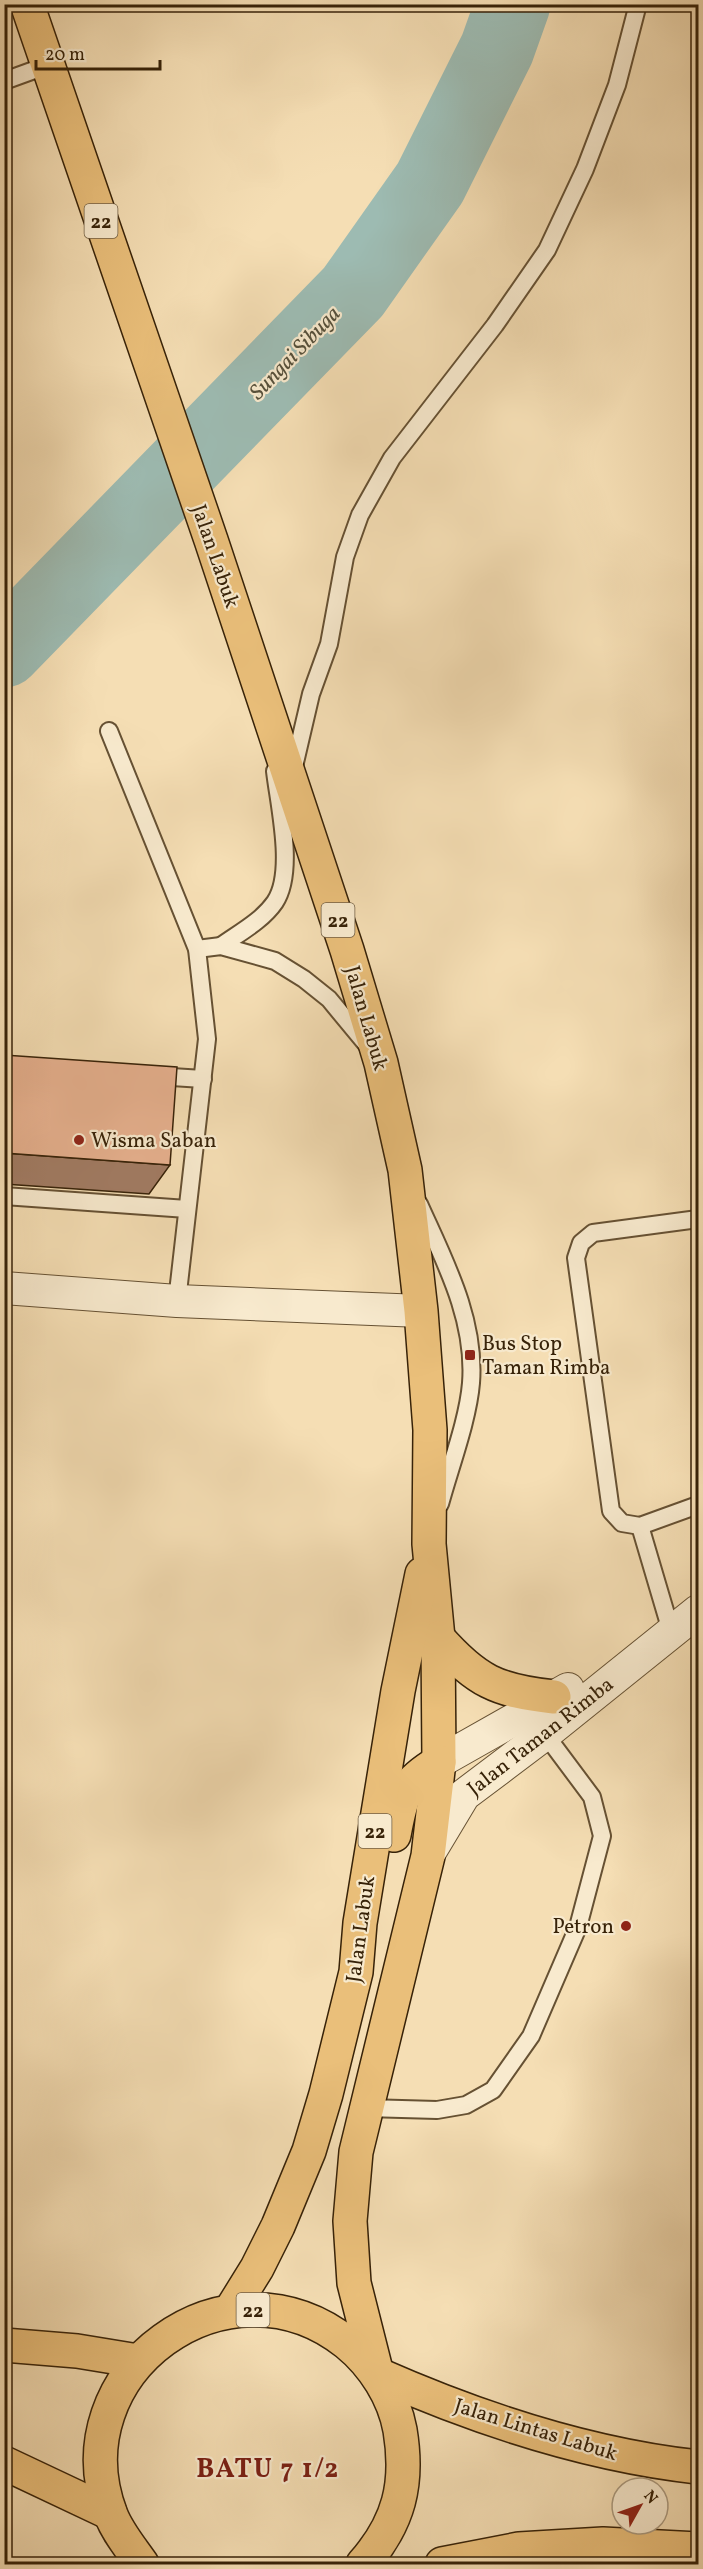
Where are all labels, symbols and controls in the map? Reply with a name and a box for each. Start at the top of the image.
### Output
scale bar [36,33,160,71]
text: 20 m [45,43,85,68]
road number: 22 [84,204,118,238]
water label: Sungai Sibuga [243,300,349,408]
street label: Jalan Labuk [183,501,246,613]
road number: 22 [322,903,354,937]
street label: Jalan Labuk [337,963,395,1075]
place label: Wisma Saban [91,1127,217,1156]
marker: Wisma Saban [72,1133,86,1147]
place label: Bus Stop Taman Rimba [482,1330,610,1383]
marker: Bus Stop Taman Rimba [463,1348,477,1362]
street label: Jalan Taman Rimba [462,1671,620,1804]
road number: 22 [358,1814,392,1848]
street label: Jalan Labuk [340,1873,383,1985]
place label: Petron [552,1913,614,1942]
marker: Petron [619,1919,633,1933]
road number: 22 [236,2293,270,2327]
street label: Jalan Lintas Labuk [450,2392,621,2469]
district label: BATU 7 1/2 [196,2451,340,2489]
north arrow [610,2476,670,2536]
text: N [638,2486,662,2509]

